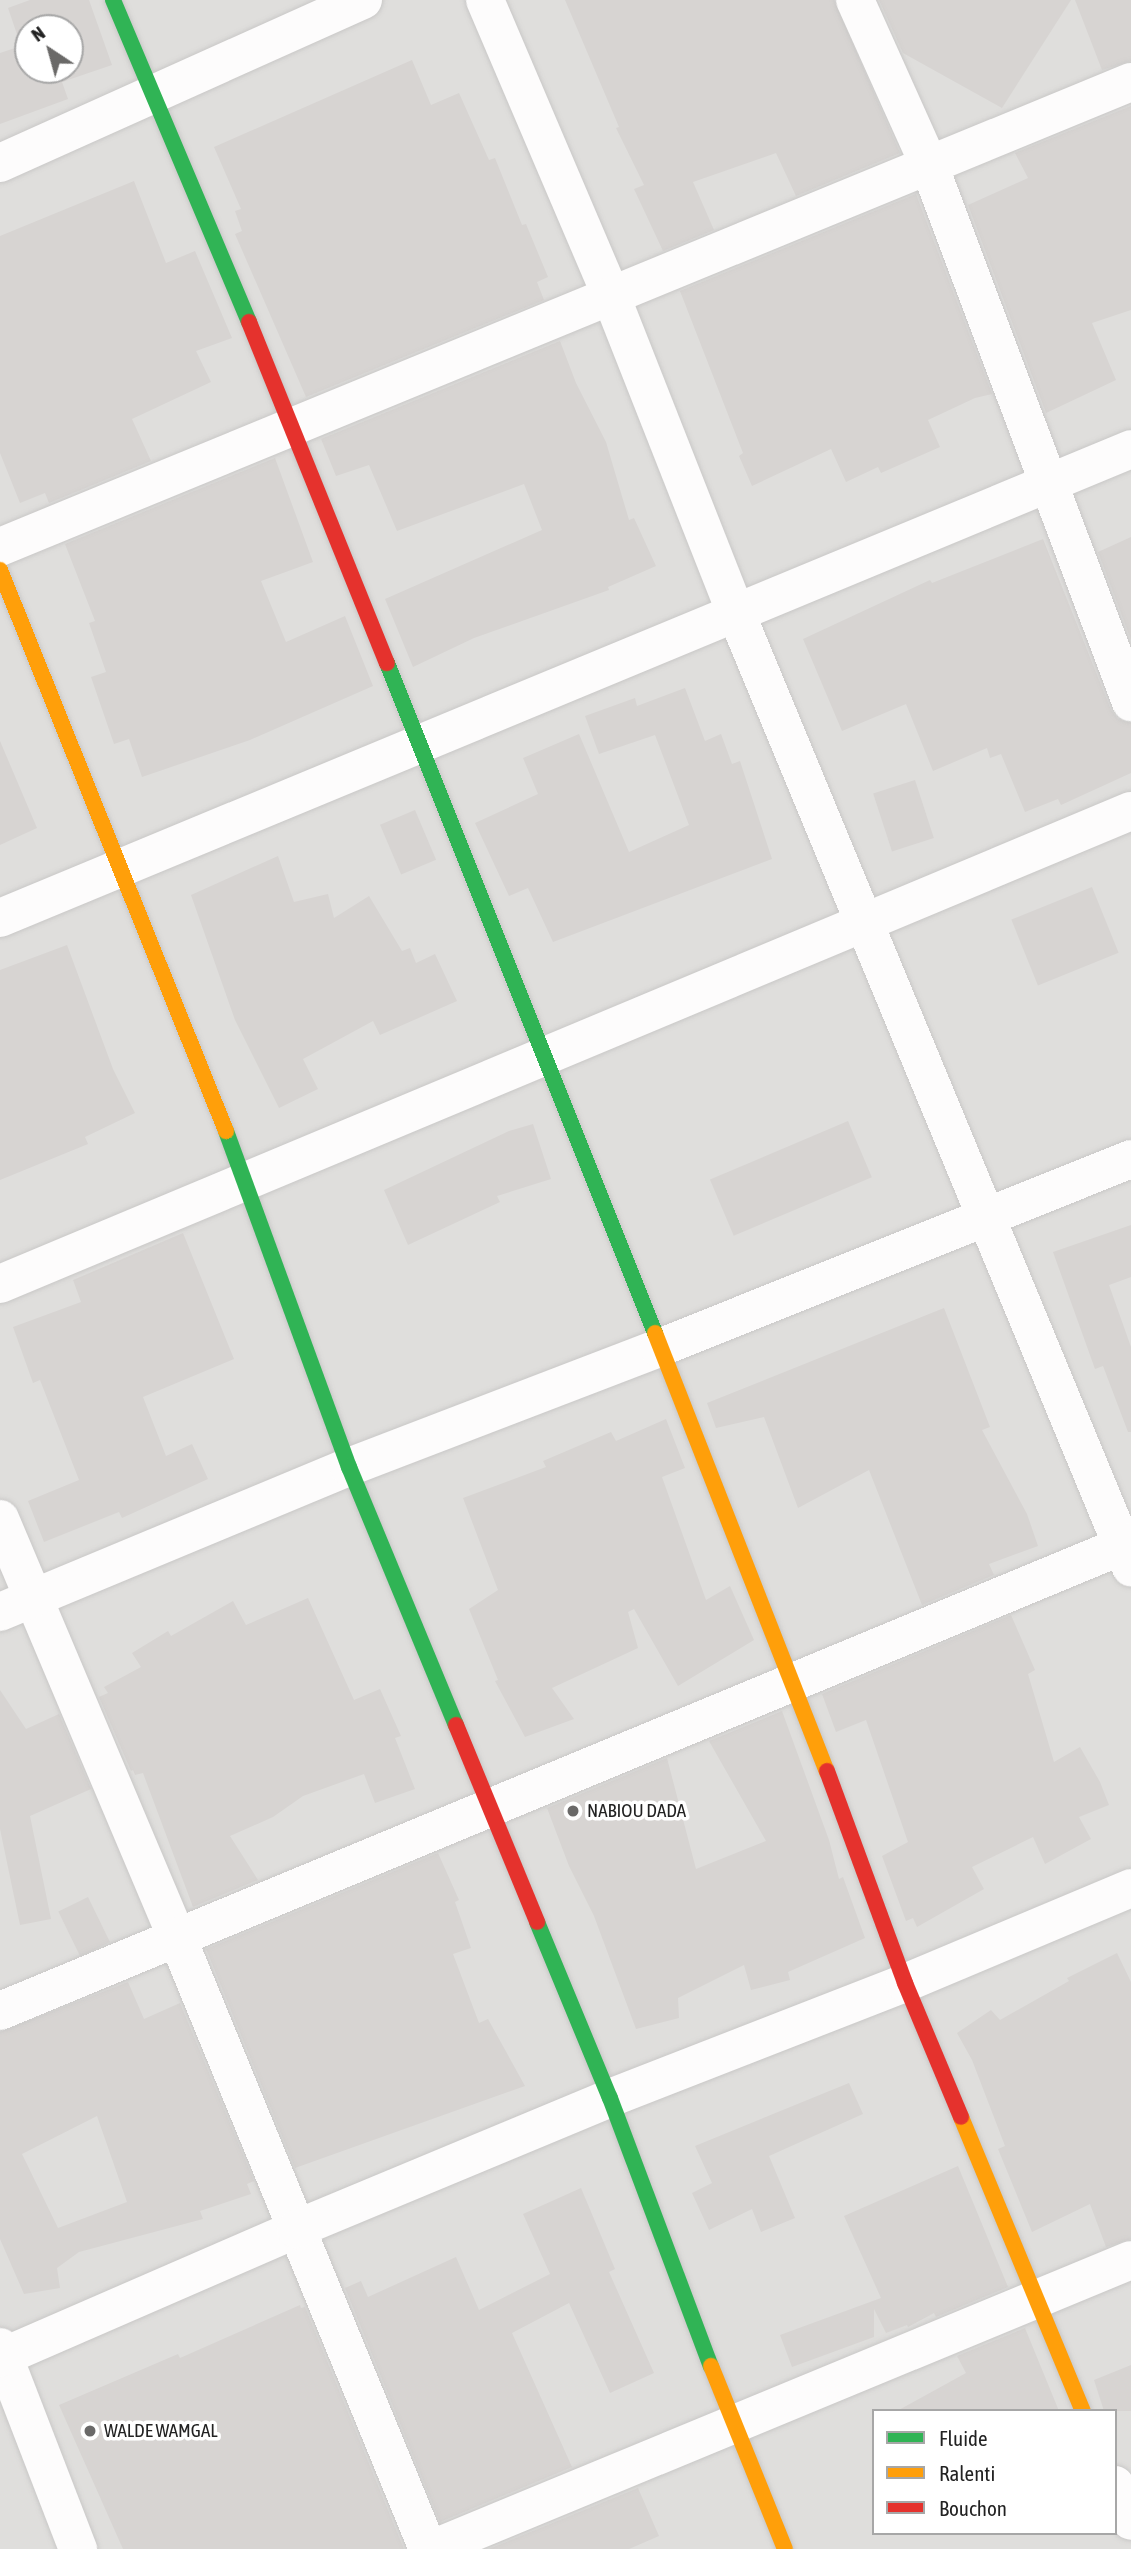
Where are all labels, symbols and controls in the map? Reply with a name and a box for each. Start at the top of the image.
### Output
north arrow [14,14,84,84]
text: N [27,21,49,46]
place label: NABIOU DADA [587,1800,686,1822]
marker: NABIOU DADA [565,1803,581,1819]
legend [872,2409,1117,2535]
place label: WALDE WAMGAL [104,2420,218,2442]
marker: WALDE WAMGAL [82,2423,98,2439]
text: Fluide [939,2426,988,2450]
text: Ralenti [939,2461,995,2485]
text: Bouchon [939,2496,1007,2520]

